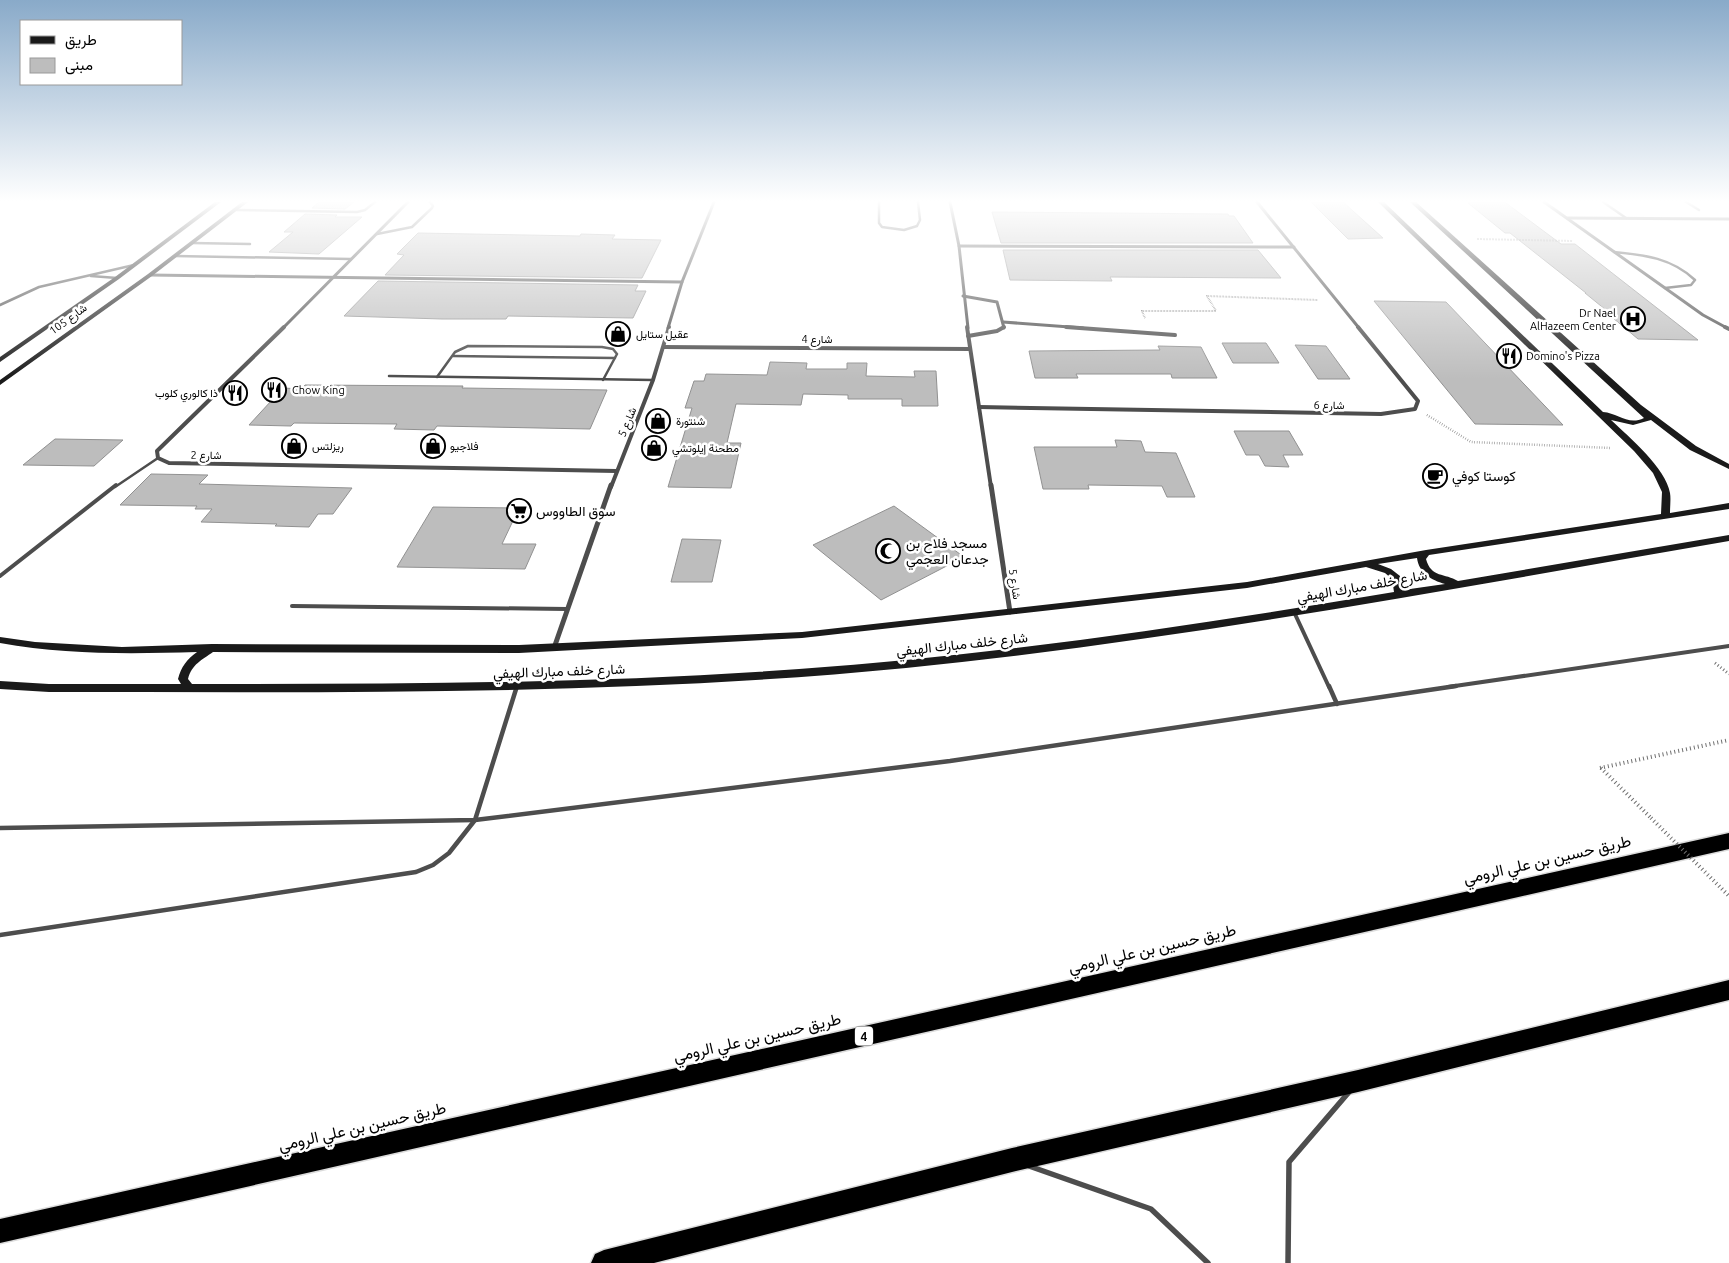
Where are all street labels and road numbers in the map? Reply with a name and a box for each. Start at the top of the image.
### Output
street label: شارع 105 [47,301,90,338]
street label: شارع 4 [802,333,833,347]
street label: شارع 6 [1313,399,1345,413]
street label: شارع 5 [615,405,641,439]
street label: شارع 2 [190,449,222,463]
street label: شارع خلف مبارك الهيفي [1296,567,1429,609]
street label: شارع 5 [1005,568,1023,601]
street label: شارع خلف مبارك الهيفي [895,629,1029,663]
street label: شارع خلف مبارك الهيفي [493,661,625,685]
street label: طريق حسين بن علي الرومي [1461,831,1634,892]
street label: طريق حسين بن علي الرومي [1066,920,1239,981]
street label: طريق حسين بن علي الرومي [671,1009,844,1070]
road number: 4 [855,1026,873,1046]
street label: طريق حسين بن علي الرومي [276,1098,449,1159]

